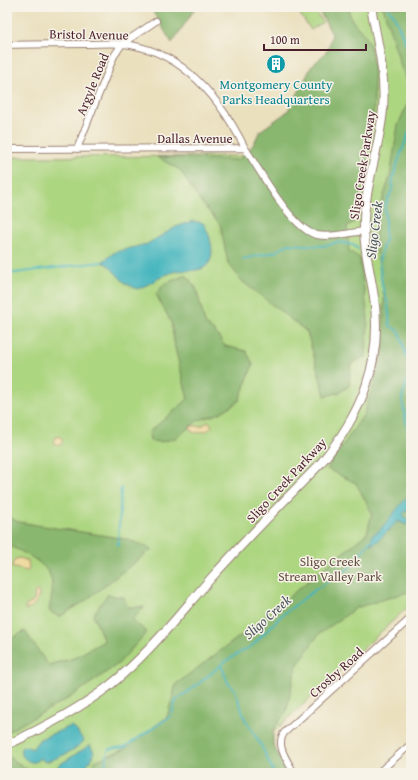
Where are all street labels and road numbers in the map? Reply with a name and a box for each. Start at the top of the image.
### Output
street label: Bristol Avenue [49,24,129,45]
street label: Argyle Road [71,50,114,118]
street label: Sligo Creek Parkway [344,109,381,221]
street label: Dallas Avenue [157,129,233,148]
street label: Sligo Creek Parkway [242,433,331,527]
street label: Crosby Road [305,643,368,702]

